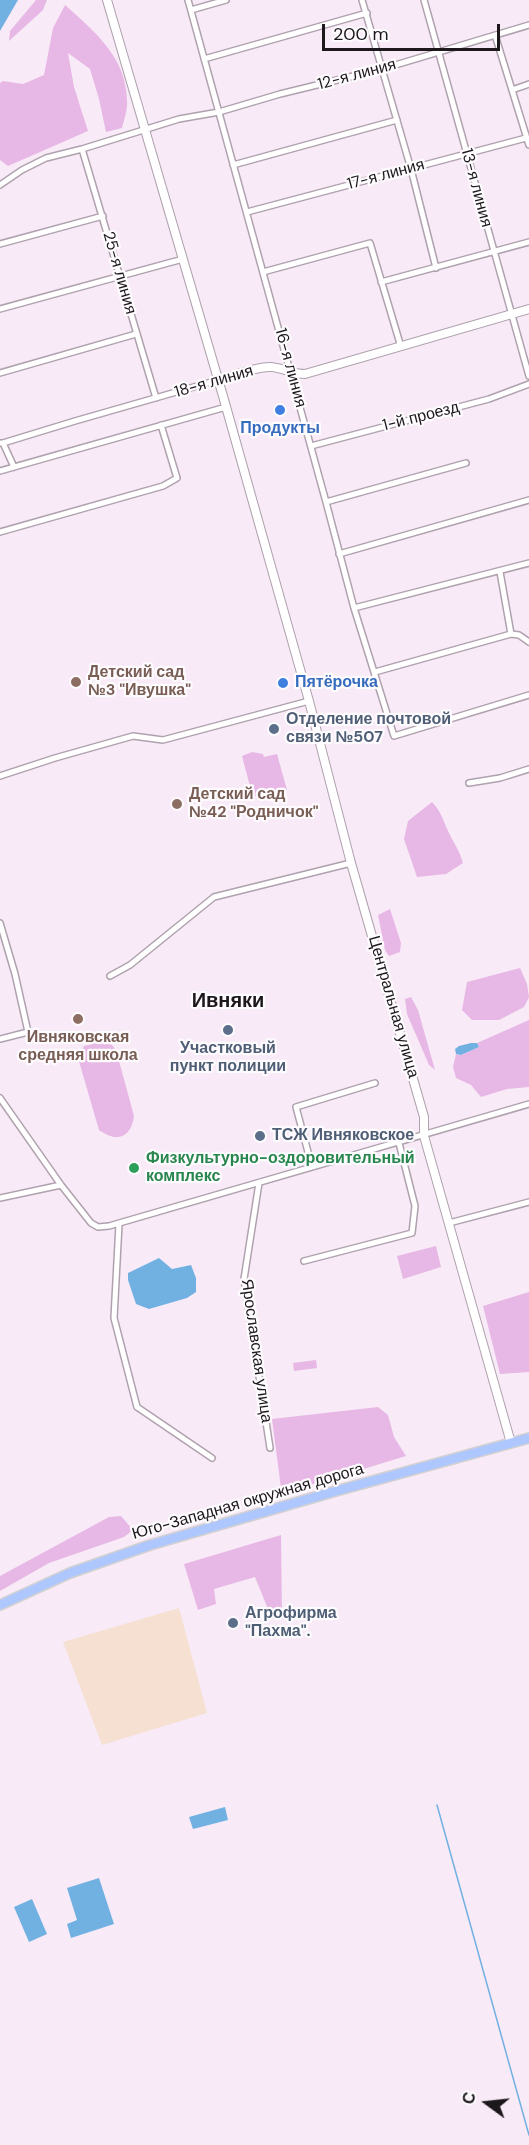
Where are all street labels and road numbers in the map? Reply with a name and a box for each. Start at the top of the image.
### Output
street label: 12-я линия [316,55,398,95]
street label: 13-я линия [456,147,496,229]
street label: 17-я линия [345,155,427,195]
street label: 25-я линия [98,229,140,317]
street label: 16-я линия [270,326,310,410]
street label: 18-я линия [172,362,256,402]
street label: 1-й проезд [381,398,461,436]
street label: Центральная улица [364,934,422,1080]
street label: Ярославская улица [236,1278,276,1424]
street label: Юго-Западная окружная дорога [130,1460,366,1544]

